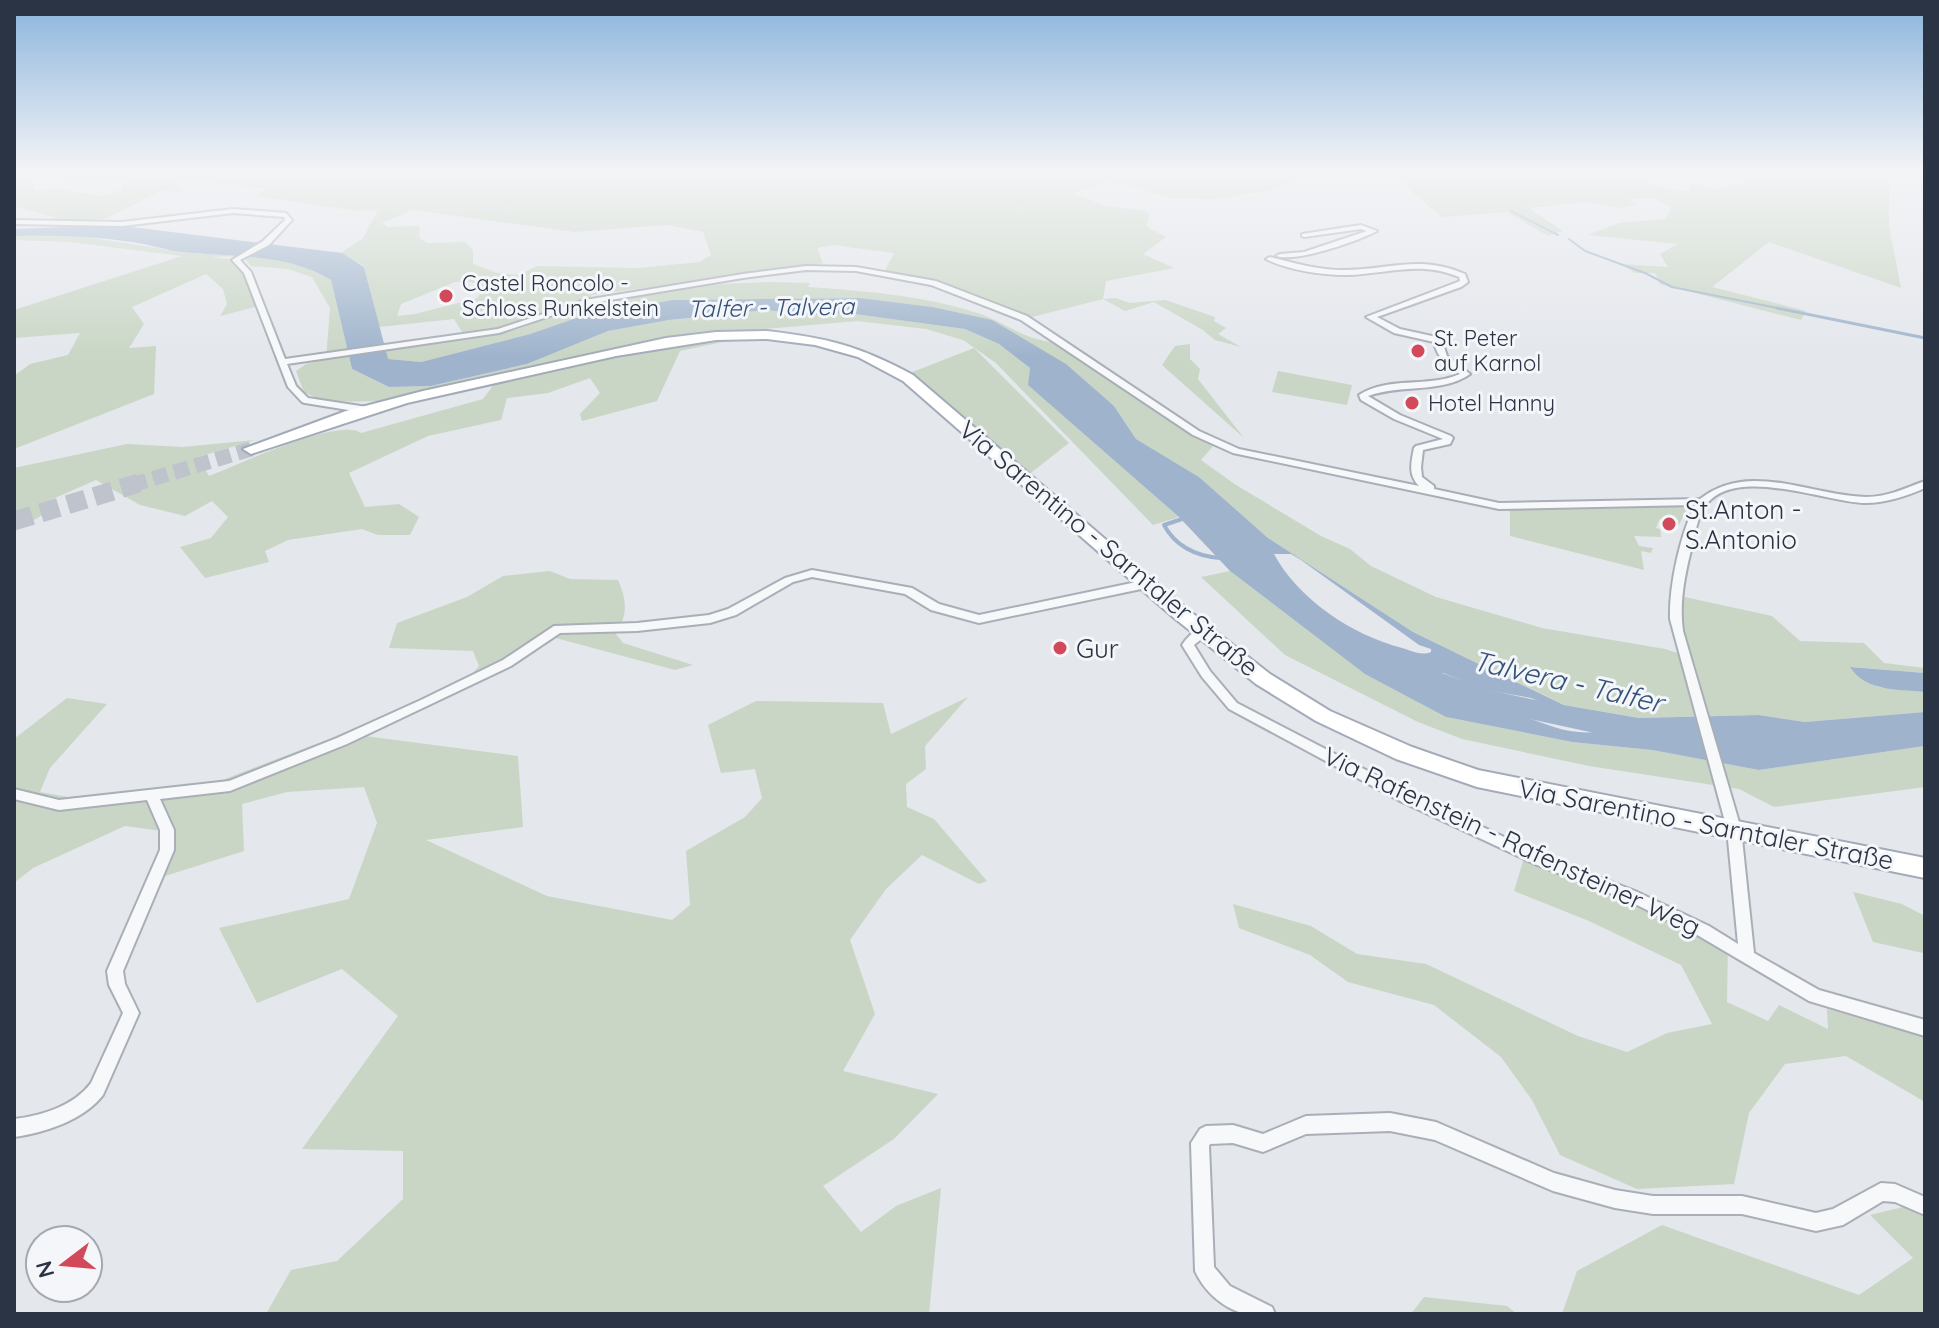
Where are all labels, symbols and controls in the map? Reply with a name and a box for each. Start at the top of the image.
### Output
place label: Castel Roncolo - Schloss Runkelstein [462,269,659,322]
marker: Castel Roncolo - Schloss Runkelstein [437,287,455,305]
water label: Talfer - Talvera [688,291,856,323]
place label: St. Peter auf Karnol [1434,324,1541,377]
marker: St. Peter auf Karnol [1409,342,1427,360]
place label: Hotel Hanny [1428,389,1555,417]
marker: Hotel Hanny [1403,394,1421,412]
street label: Via Sarentino - Sarntaler Straße [952,413,1266,683]
place label: St.Anton - S.Antonio [1685,493,1802,556]
marker: St.Anton - S.Antonio [1660,515,1678,533]
place label: Gur [1076,632,1119,665]
marker: Gur [1051,639,1069,657]
water label: Talvera - Talfer [1470,642,1670,721]
street label: Via Rafenstein - Rafensteiner Weg [1318,739,1706,943]
street label: Via Sarentino - Sarntaler Straße [1516,771,1896,877]
north arrow [24,1224,104,1304]
text: N [29,1258,60,1281]

